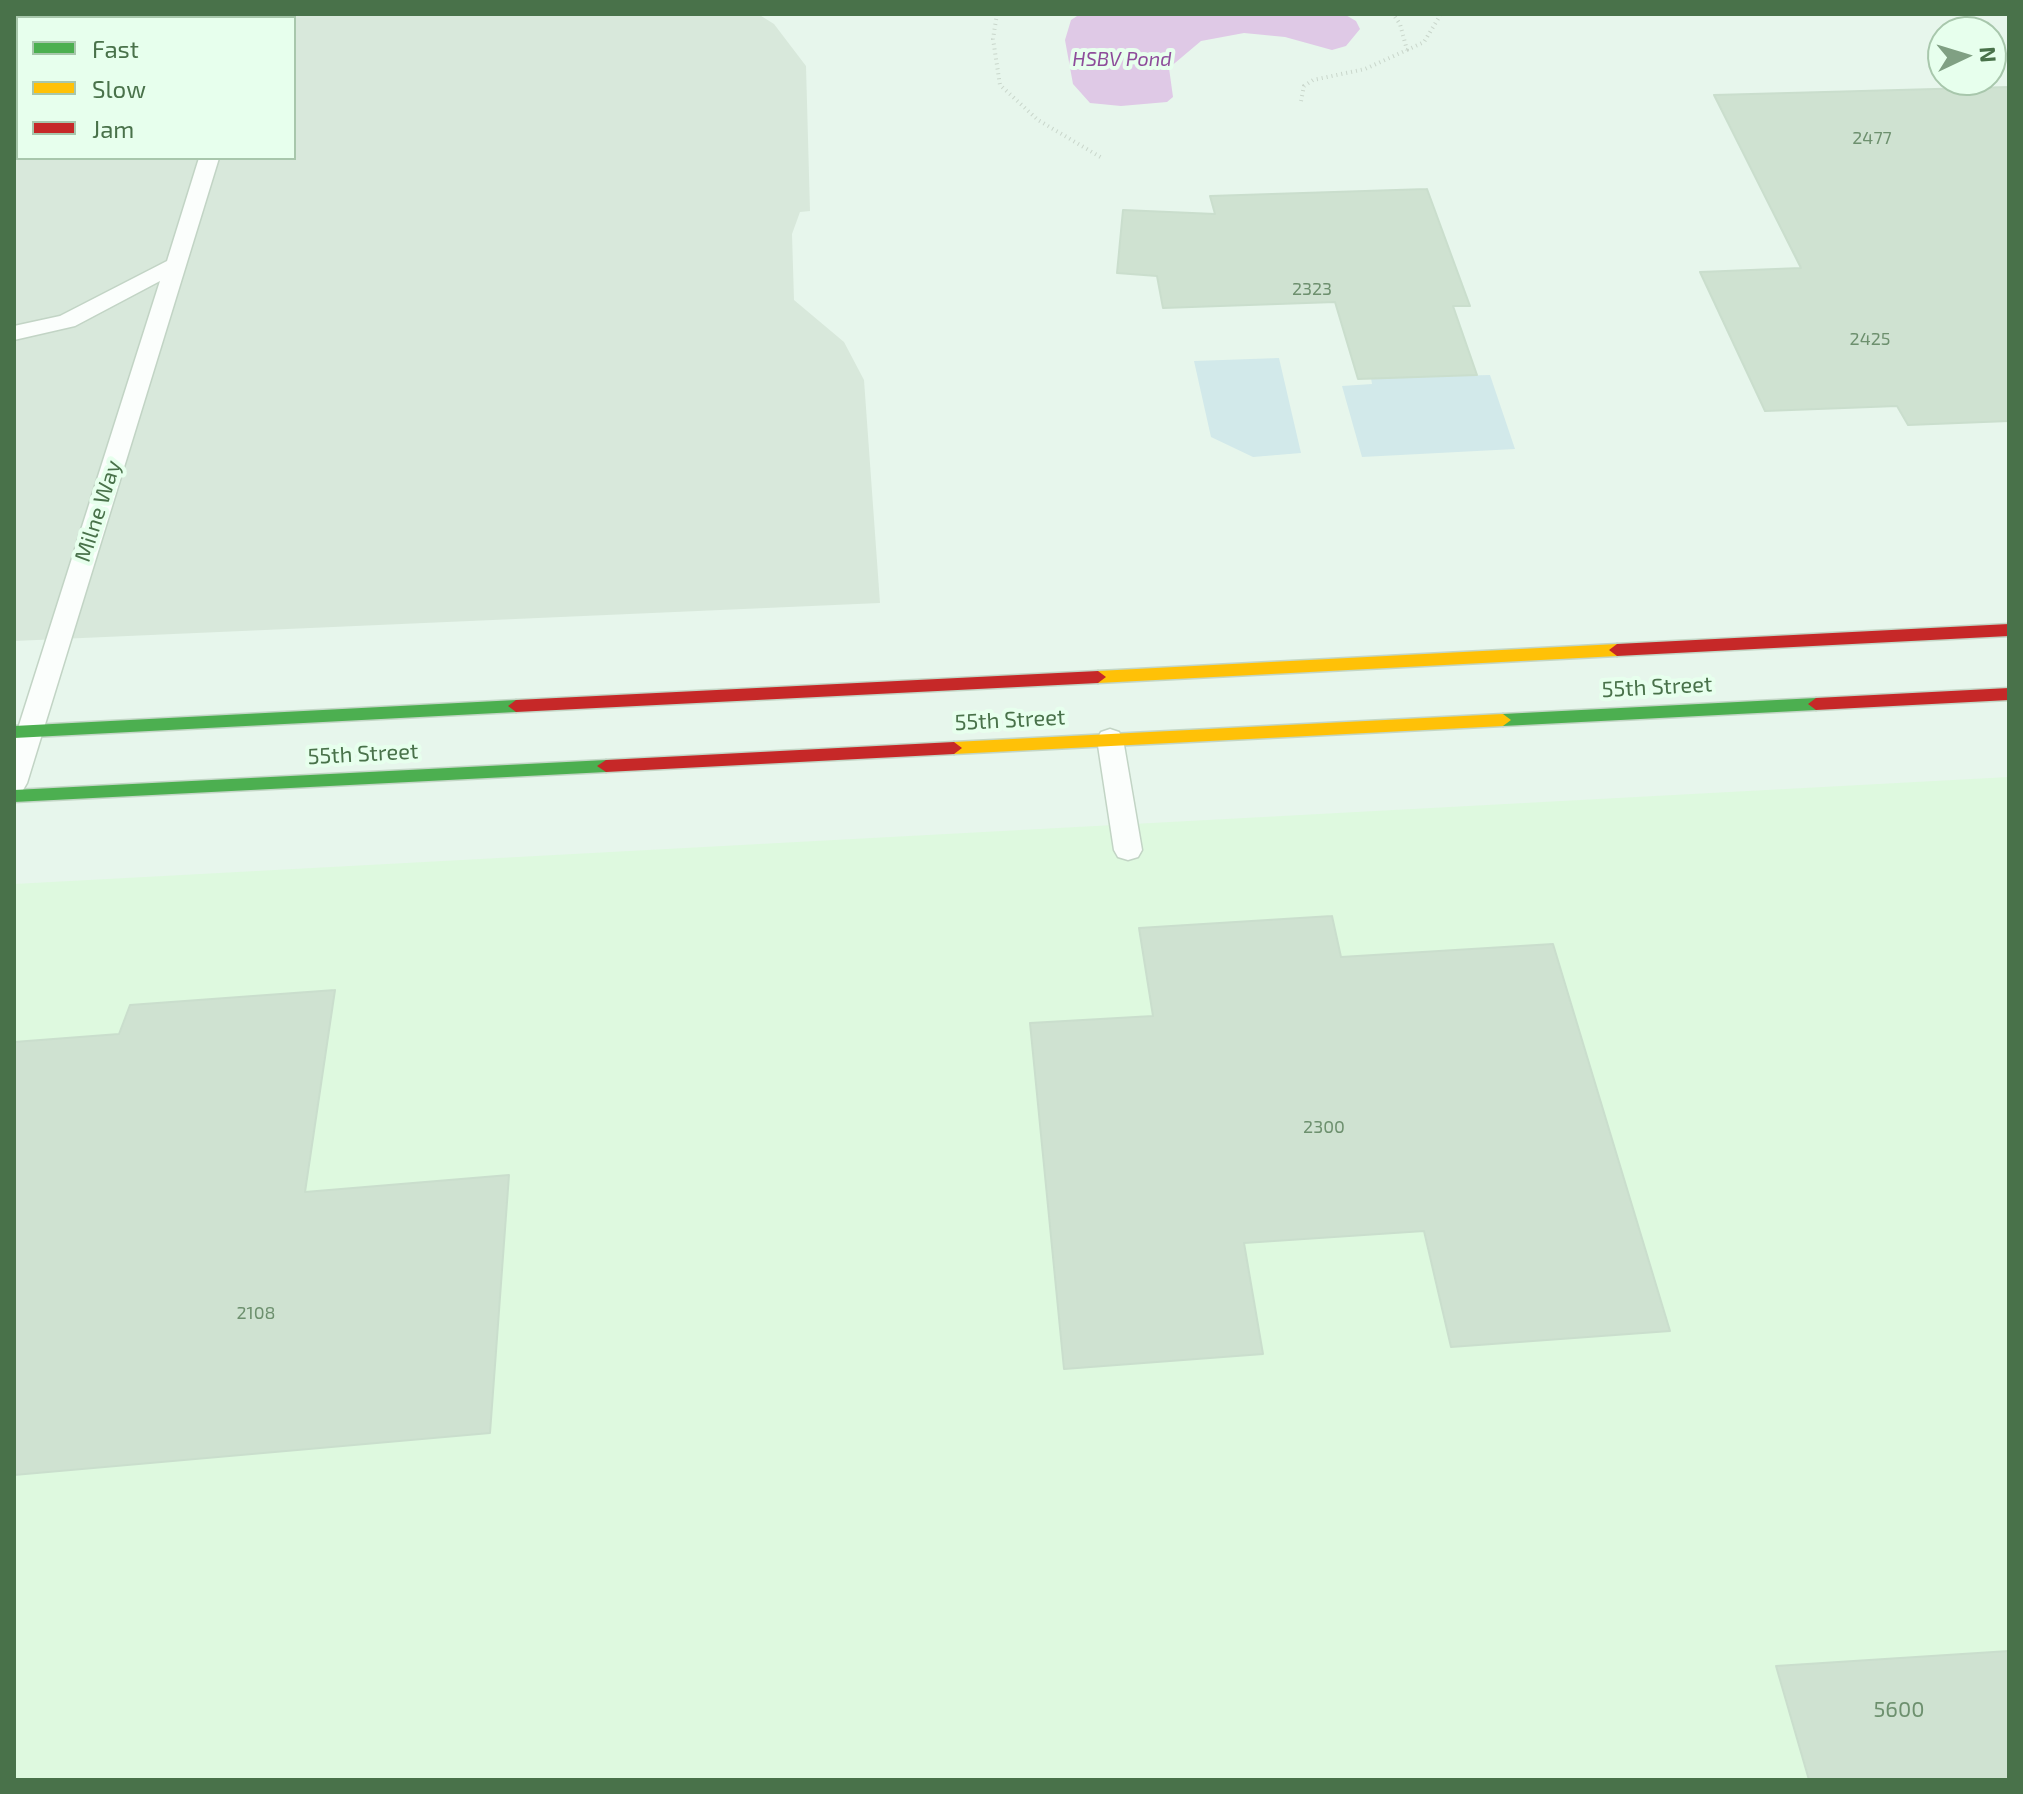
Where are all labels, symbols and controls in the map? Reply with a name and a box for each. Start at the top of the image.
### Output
legend [16,16,296,160]
north arrow [1927,16,2007,96]
text: Fast [92,34,139,63]
text: N [1975,46,2002,63]
water label: HSBV Pond [1072,47,1172,71]
text: Slow [92,74,146,103]
text: Jam [92,114,134,143]
house number: 2477 [1852,127,1892,149]
house number: 2323 [1292,278,1332,300]
house number: 2425 [1850,328,1890,350]
street label: Milne Way [69,457,127,565]
street label: 55th Street [1601,671,1713,703]
street label: 55th Street [954,704,1066,736]
street label: 55th Street [307,738,419,770]
house number: 2300 [1303,1116,1345,1138]
house number: 2108 [236,1302,276,1324]
house number: 5600 [1874,1697,1924,1723]

